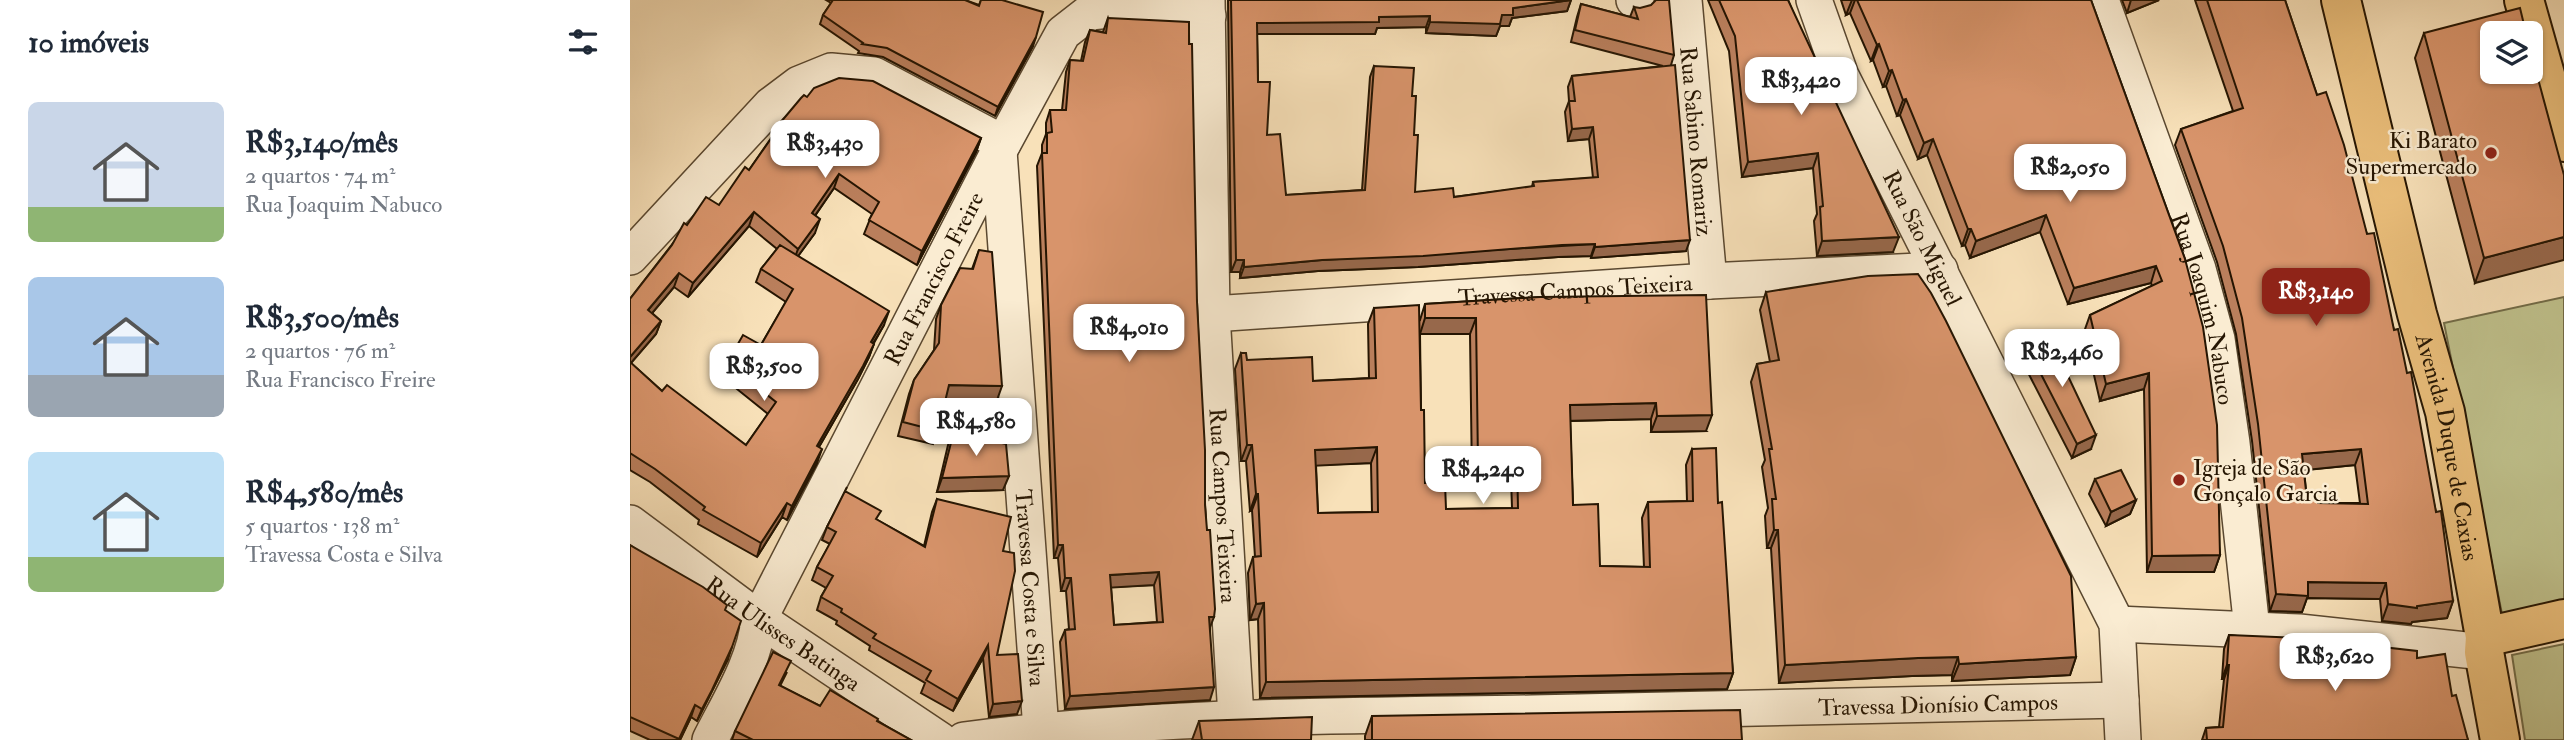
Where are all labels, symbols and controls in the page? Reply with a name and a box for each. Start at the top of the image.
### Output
map controls [2480,21,2543,84]
button: layers [2480,21,2543,84]
icon: filters [564,23,602,61]
text: 10 imóveis [28,24,149,61]
street label: Rua Sabino Romariz [1674,45,1719,238]
pin: R$3,420 [1736,58,1866,117]
text: R$3,420 [1761,65,1841,94]
pin: R$3,430 [760,120,890,180]
text: R$3,140/mês [245,124,398,161]
place label: Ki Barato Supermercado [2346,126,2477,182]
text: R$3,430 [786,128,864,157]
icon: home [84,130,168,214]
pin: R$2,050 [2005,144,2135,204]
marker: Ki Barato Supermercado [2483,145,2499,161]
text: R$2,050 [2030,152,2110,181]
text: 2 quartos · 74 m² [245,161,395,190]
street label: Rua São Miguel [1876,165,1969,311]
street label: Rua Francisco Freire [877,187,990,370]
text: Rua Joaquim Nabuco [245,190,442,219]
street label: Rua Joaquim Nabuco [2164,209,2241,407]
street label: Travessa Campos Teixeira [1457,268,1694,312]
pin: R$3,140 [2251,268,2381,328]
text: R$3,140 [2278,276,2354,305]
text: R$3,500/mês [245,299,399,336]
pin: R$4,010 [1064,304,1194,364]
icon: home [84,305,168,389]
text: R$4,010 [1089,312,1169,341]
street label: Avenida Duque de Caxias [2409,329,2486,563]
pin: R$2,460 [1997,330,2127,389]
text: 2 quartos · 76 m² [245,336,395,365]
text: R$2,460 [2021,337,2103,366]
pin: R$3,500 [699,344,829,403]
text: R$3,500 [726,351,802,380]
text: Rua Francisco Freire [245,365,436,394]
pin: R$4,580 [911,398,1041,458]
text: R$4,580 [936,406,1016,435]
street label: Rua Campos Teixeira [1203,407,1244,605]
pin: R$4,240 [1418,447,1548,506]
place label: Igreja de São Gonçalo Garcia [2193,453,2338,508]
text: R$4,240 [1441,454,1525,483]
marker: Igreja de São Gonçalo Garcia [2171,472,2187,488]
text: R$4,580/mês [245,474,403,511]
icon: home [84,480,168,564]
street label: Travessa Costa e Silva [1009,488,1052,688]
text: 5 quartos · 138 m² [245,511,399,540]
text: Travessa Costa e Silva [245,540,443,569]
street label: Rua Ulisses Batinga [700,570,867,698]
pin: R$3,620 [2270,634,2400,693]
text: R$3,620 [2296,641,2374,670]
street label: Travessa Dionísio Campos [1818,687,2058,722]

